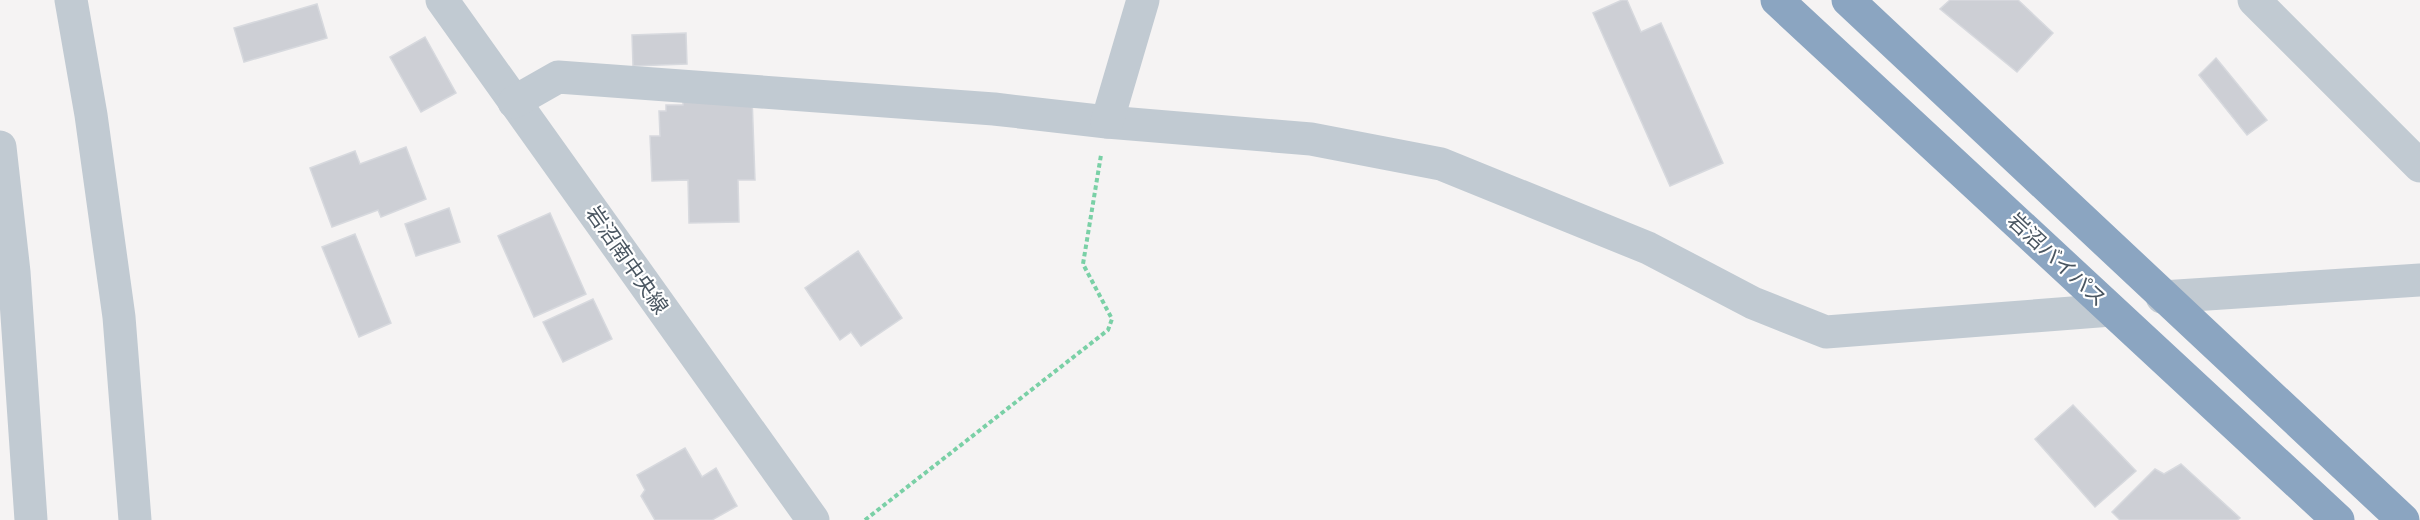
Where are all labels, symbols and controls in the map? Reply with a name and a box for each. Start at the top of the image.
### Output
street label: 岩沼南中央線 [581,201,674,318]
street label: 岩沼バイパス [2003,208,2112,312]

